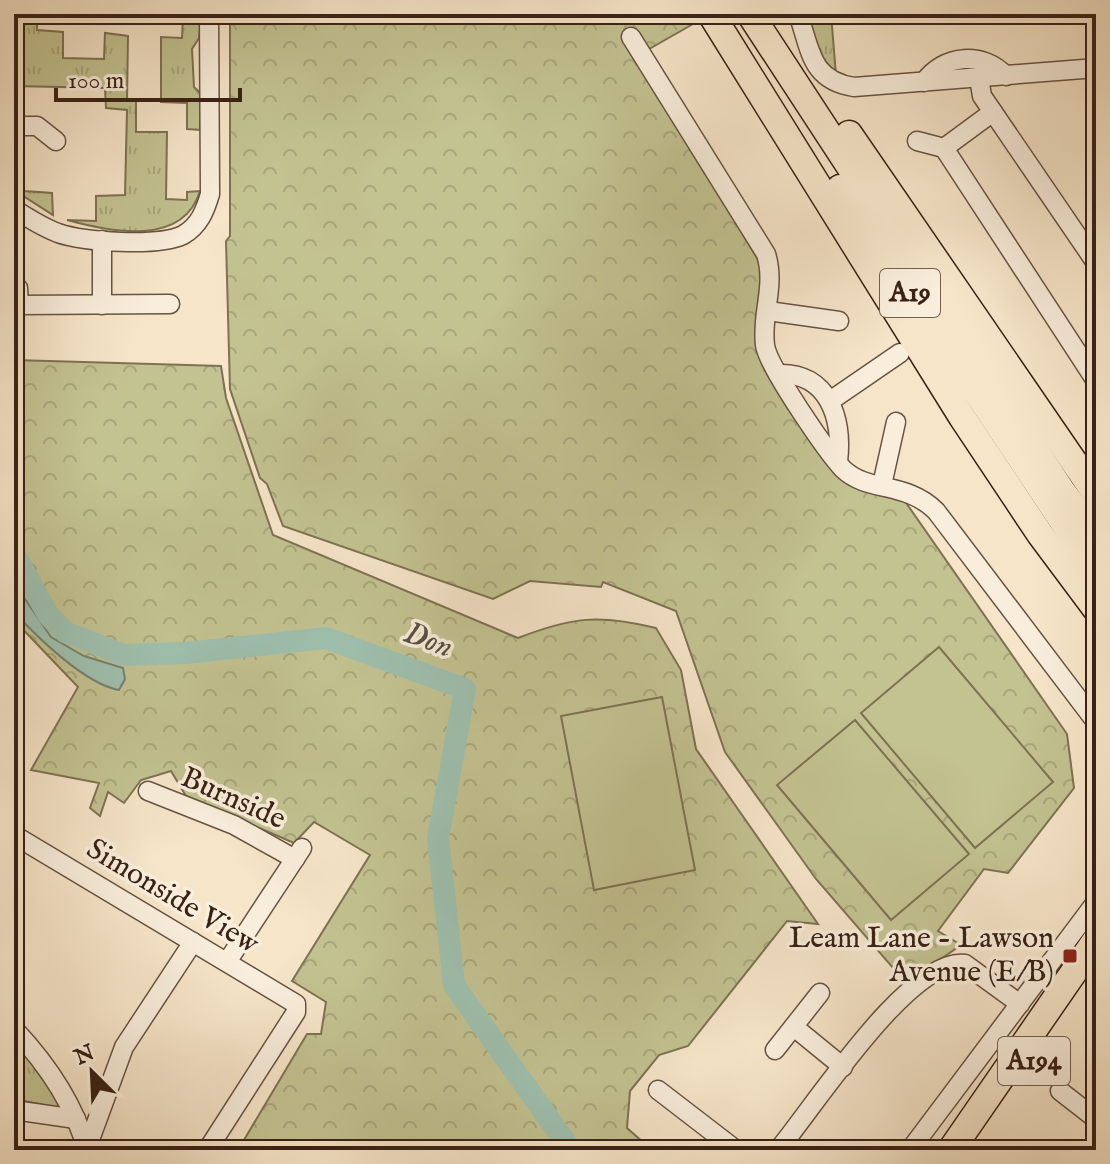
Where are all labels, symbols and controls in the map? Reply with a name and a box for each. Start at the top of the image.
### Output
scale bar [56,52,240,102]
text: 100 m [68,66,124,97]
road number: A19 [880,269,940,317]
water label: Don [398,613,458,669]
street label: Burnside [175,759,291,839]
street label: Simonside View [79,831,266,964]
place label: Leam Lane - Lawson Avenue (E/B) [789,920,1054,992]
marker: Leam Lane - Lawson Avenue (E/B) [1061,947,1079,965]
north arrow [52,1032,132,1112]
road number: A194 [998,1037,1070,1085]
text: N [69,1039,99,1073]

